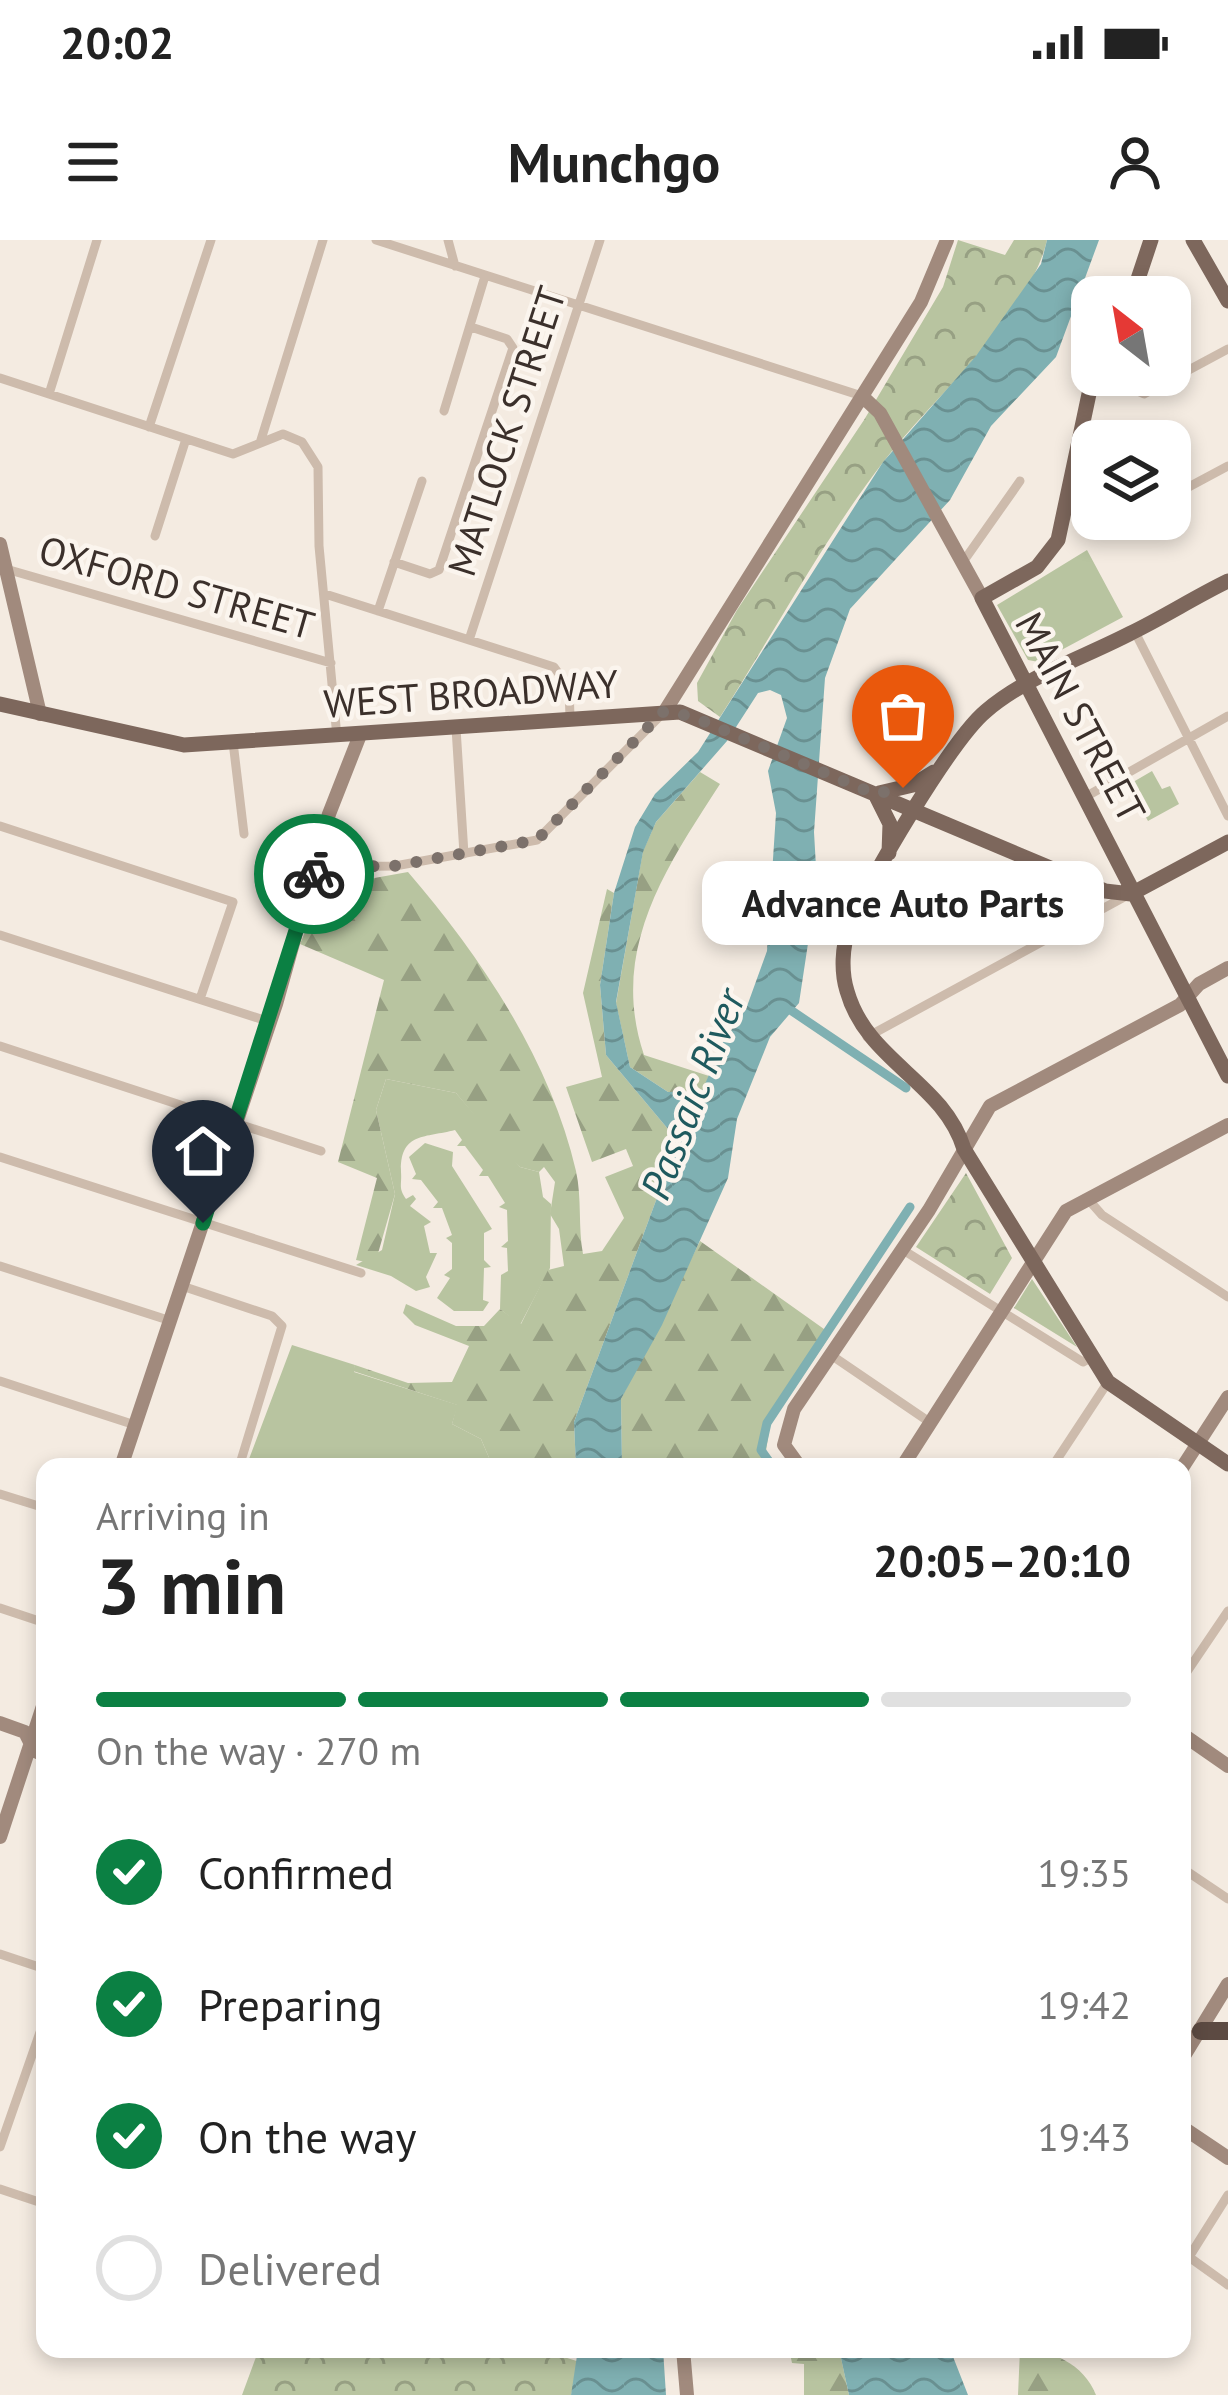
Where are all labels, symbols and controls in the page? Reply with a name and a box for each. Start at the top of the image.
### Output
text: 20:02 [60,13,174,71]
text: Munchgo [508,127,720,197]
icon: menu [60,129,126,195]
icon: person [1102,129,1168,195]
north arrow [1071,276,1191,396]
map controls [1071,276,1191,540]
street label: MATLOCK STREET [435,280,577,582]
button: layers [1071,420,1191,540]
street label: OXFORD STREET [34,523,320,651]
street label: MAIN STREET [1004,603,1158,831]
street label: WEST BROADWAY [322,657,620,729]
pin [852,665,954,788]
icon: bag [870,683,936,749]
courier [254,814,374,934]
icon: bike [281,841,347,907]
callout: Advance Auto Parts [702,860,1104,944]
text: Advance Auto Parts [742,877,1064,928]
water label: Passaic River [627,978,758,1207]
pin [152,1100,254,1223]
icon: home [170,1118,236,1184]
text: Arriving in [96,1490,270,1541]
text: 20:05–20:10 [873,1531,1131,1589]
text: 3 min [96,1535,286,1636]
text: On the way · 270 m [96,1725,421,1776]
icon: check [96,1839,162,1905]
text: Confirmed [198,1843,394,1901]
text: 19:35 [1037,1847,1131,1898]
icon: check [96,1971,162,2037]
text: Preparing [198,1975,383,2033]
text: 19:42 [1037,1979,1131,2030]
icon: check [96,2103,162,2169]
text: On the way [198,2107,417,2165]
text: 19:43 [1037,2111,1131,2162]
text: Delivered [198,2239,382,2297]

